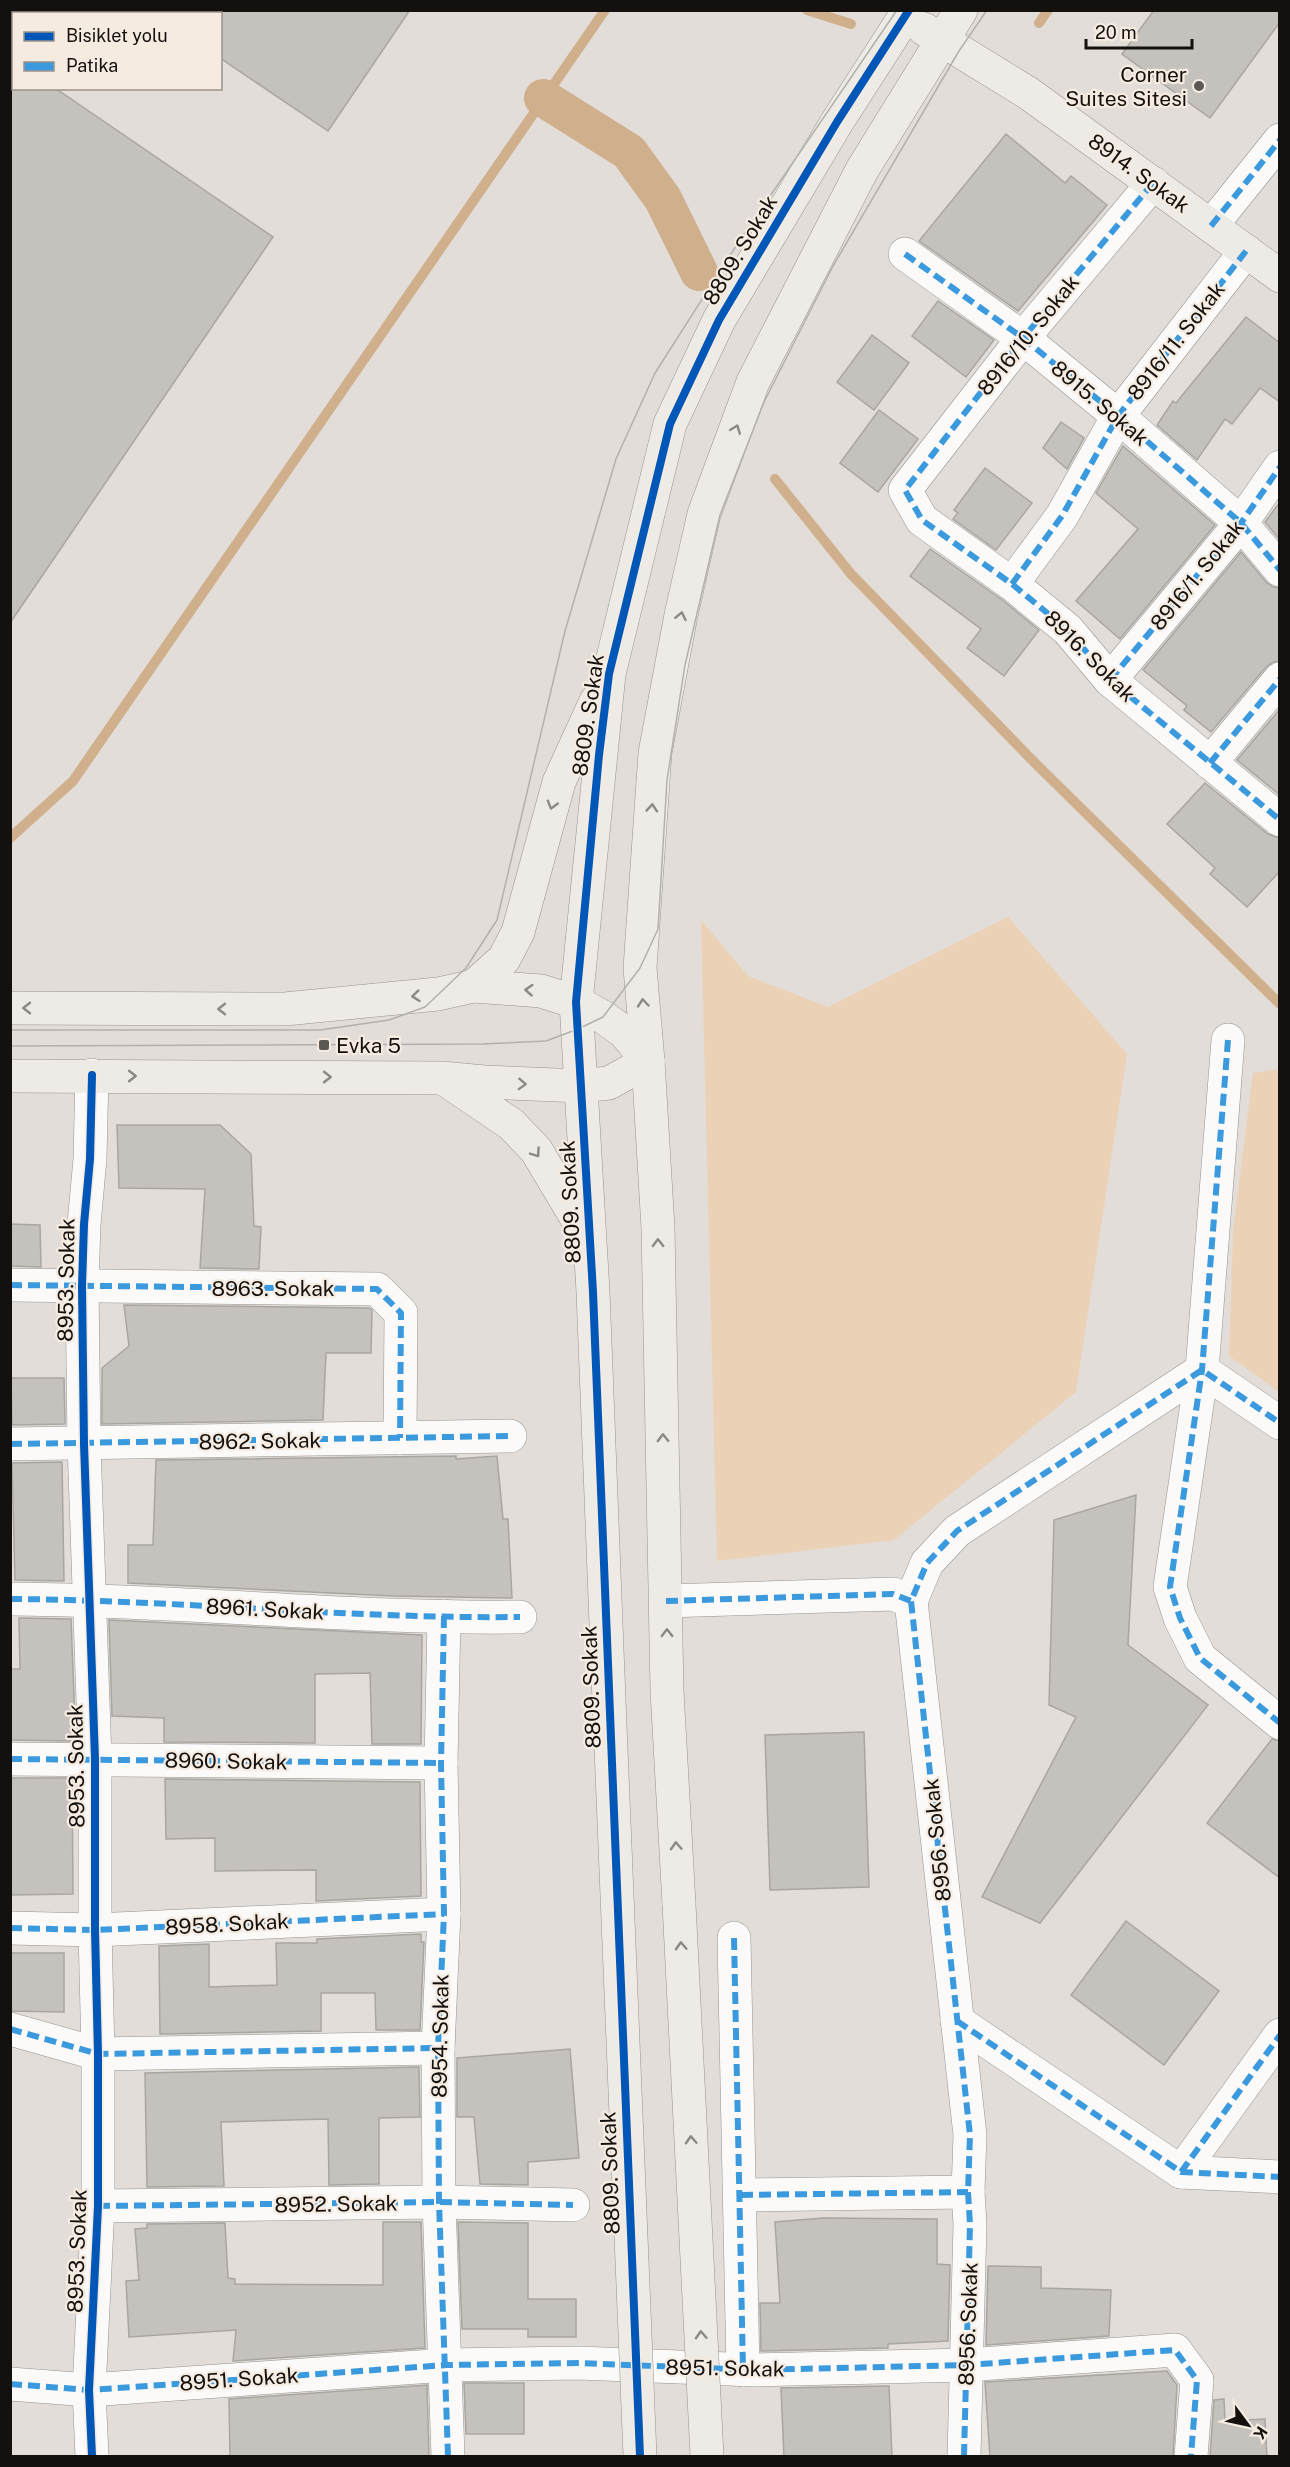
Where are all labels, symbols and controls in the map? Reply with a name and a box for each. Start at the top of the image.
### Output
legend [12,12,222,90]
scale bar [1086,12,1192,50]
text: 20 m [1095,22,1137,43]
text: Bisiklet yolu [66,25,168,46]
text: Patika [66,55,118,76]
place label: Corner Suites Sitesi [1065,62,1187,111]
marker: Corner Suites Sitesi [1192,79,1206,93]
street label: 8914. Sokak [1084,128,1195,218]
street label: 8809. Sokak [698,191,783,309]
street label: 8916/10. Sokak [972,270,1084,400]
street label: 8916/11. Sokak [1122,277,1230,405]
street label: 8915. Sokak [1046,355,1154,451]
one-way arrow [729,424,741,435]
street label: 8916/1. Sokak [1145,515,1249,635]
street label: 8916. Sokak [1039,605,1141,707]
one-way arrow [674,611,687,621]
street label: 8809. Sokak [567,652,609,778]
one-way arrow [547,799,559,810]
one-way arrow [645,804,658,813]
one-way arrow [525,984,534,997]
one-way arrow [412,989,421,1002]
one-way arrow [637,998,650,1007]
one-way arrow [22,1002,31,1014]
one-way arrow [217,1003,226,1015]
place label: Evka 5 [336,1033,401,1058]
marker: Evka 5 [317,1038,331,1052]
one-way arrow [127,1070,136,1082]
one-way arrow [322,1071,331,1083]
one-way arrow [517,1077,526,1090]
street label: 8809. Sokak [554,1140,586,1264]
one-way arrow [529,1146,540,1157]
street label: 8953. Sokak [52,1218,80,1342]
one-way arrow [652,1238,664,1247]
street label: 8963. Sokak [211,1276,335,1301]
street label: 8962. Sokak [199,1427,322,1455]
one-way arrow [656,1433,669,1442]
street label: 8961. Sokak [205,1593,325,1625]
street label: 8809. Sokak [576,1625,606,1749]
one-way arrow [660,1628,673,1637]
street label: 8953. Sokak [62,1704,90,1828]
street label: 8960. Sokak [164,1747,288,1775]
street label: 8956. Sokak [918,1777,956,1903]
one-way arrow [670,1842,683,1851]
street label: 8958. Sokak [164,1908,290,1940]
one-way arrow [675,1941,688,1950]
street label: 8954. Sokak [426,1974,454,2098]
street label: 8809. Sokak [595,2111,625,2235]
one-way arrow [685,2136,698,2145]
street label: 8953. Sokak [62,2188,92,2313]
street label: 8952. Sokak [274,2190,398,2218]
street label: 8956. Sokak [953,2262,983,2386]
one-way arrow [694,2331,707,2340]
street label: 8951. Sokak [665,2354,785,2382]
street label: 8951. Sokak [179,2362,299,2396]
north arrow [1218,2395,1278,2455]
text: K [1249,2423,1271,2443]

